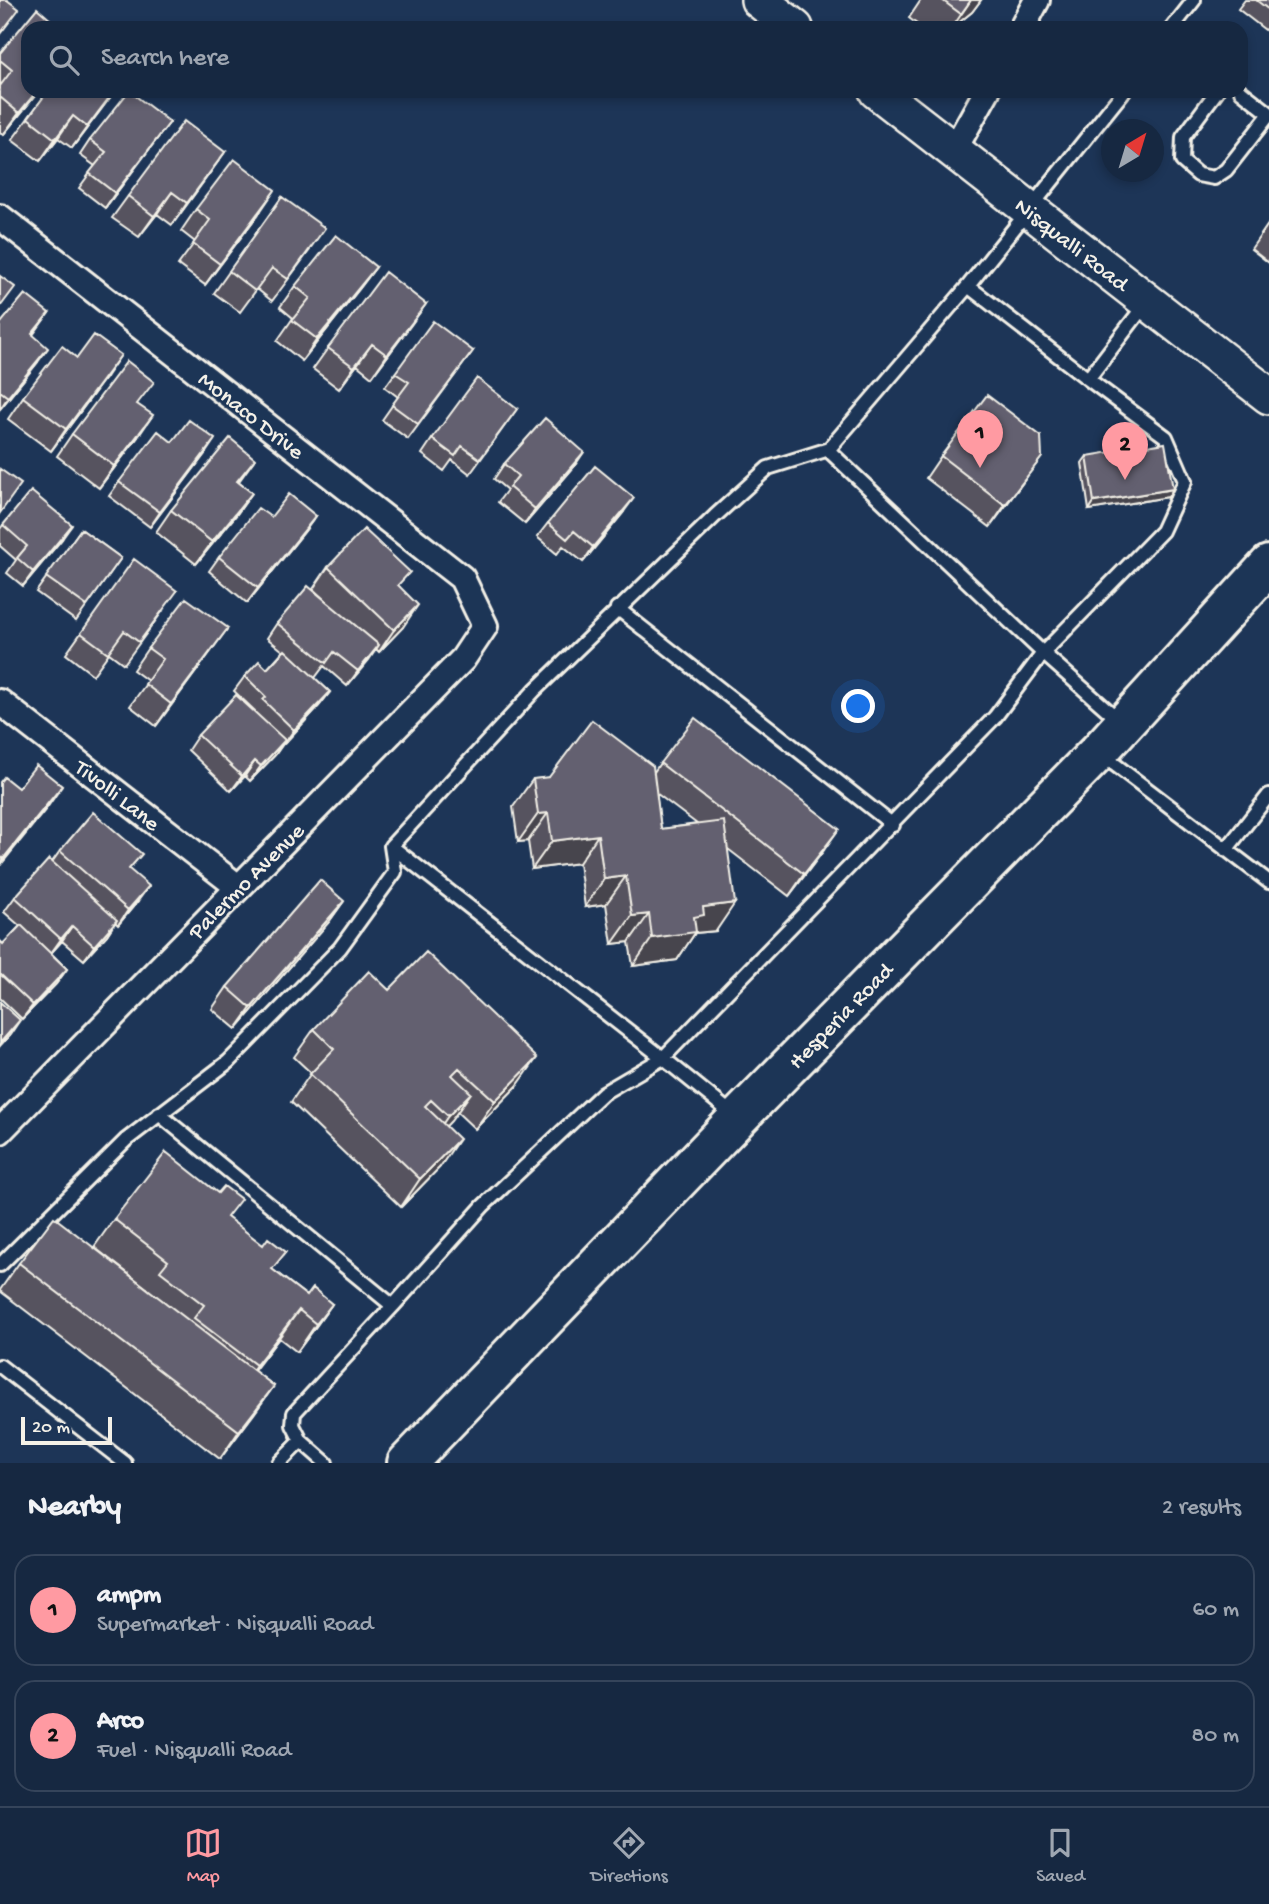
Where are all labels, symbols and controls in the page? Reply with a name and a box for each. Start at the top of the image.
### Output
search box [21,21,1248,98]
icon: search [45,41,83,79]
text: Search here [101,44,229,75]
north arrow [1101,119,1164,182]
street label: Nisqualli Road [1008,193,1134,300]
street label: Monaco Drive [192,367,309,467]
pin: 1 [957,410,1003,468]
pin: 2 [1102,422,1148,480]
your location [841,689,875,723]
street label: Tivolli Lane [67,754,165,839]
street label: Palermo Avenue [183,818,312,947]
street label: Hesperia Road [784,957,901,1076]
scale bar [21,1414,112,1446]
text: 20 m [32,1417,70,1440]
text: Nearby [28,1491,121,1526]
text: 2 results [1162,1495,1241,1522]
text: ampm [97,1581,161,1612]
text: 1 [48,1597,58,1624]
text: 60 m [1193,1597,1239,1624]
text: Supermarket · Nisqualli Road [97,1612,373,1639]
text: Arco [97,1707,144,1738]
text: 2 [47,1723,59,1750]
text: 80 m [1192,1723,1239,1750]
text: Fuel · Nisqualli Road [97,1738,291,1765]
tab: Map [184,1824,222,1889]
tab: Directions [591,1824,668,1889]
tab: Saved [1036,1824,1085,1889]

